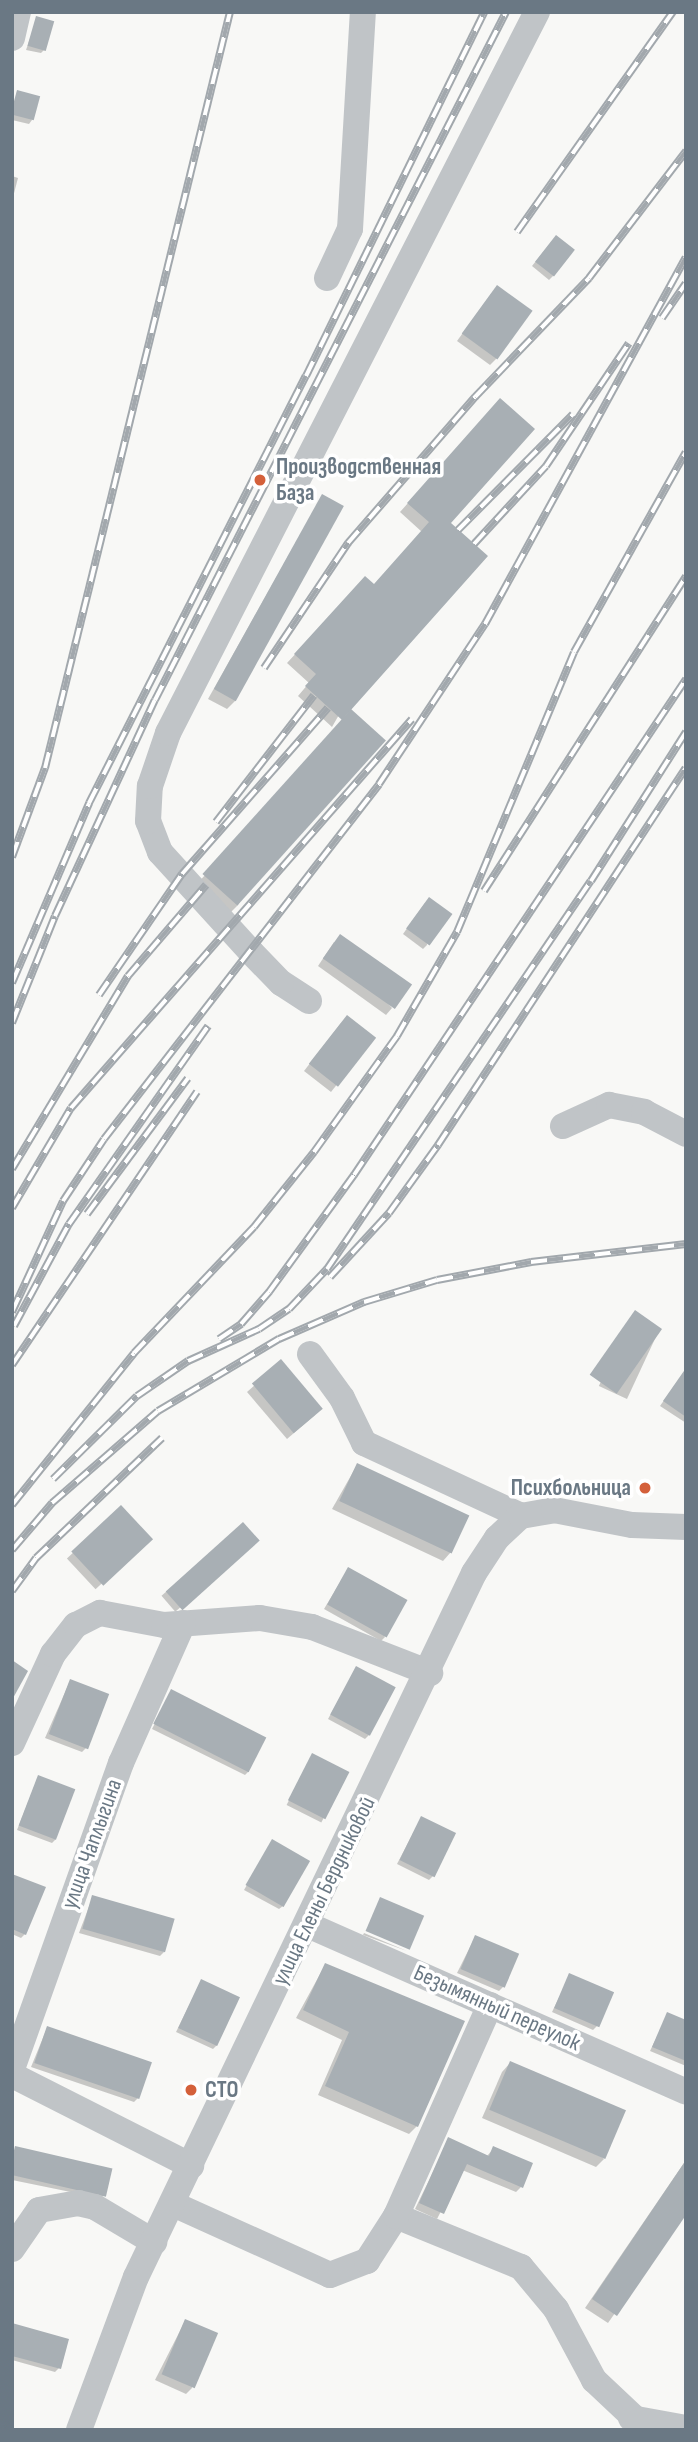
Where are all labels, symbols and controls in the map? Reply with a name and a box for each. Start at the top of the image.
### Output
place label: Производственная База [276,453,441,507]
marker: Производственная База [250,470,270,490]
place label: Психбольница [511,1474,631,1502]
marker: Психбольница [637,1480,653,1496]
street label: улица Чаплыгина [56,1775,128,1913]
street label: улица Елены Бердниковой [266,1792,382,1990]
street label: Безымянный переулок [409,1959,585,2057]
place label: СТО [205,2076,238,2104]
marker: СТО [183,2082,199,2098]

